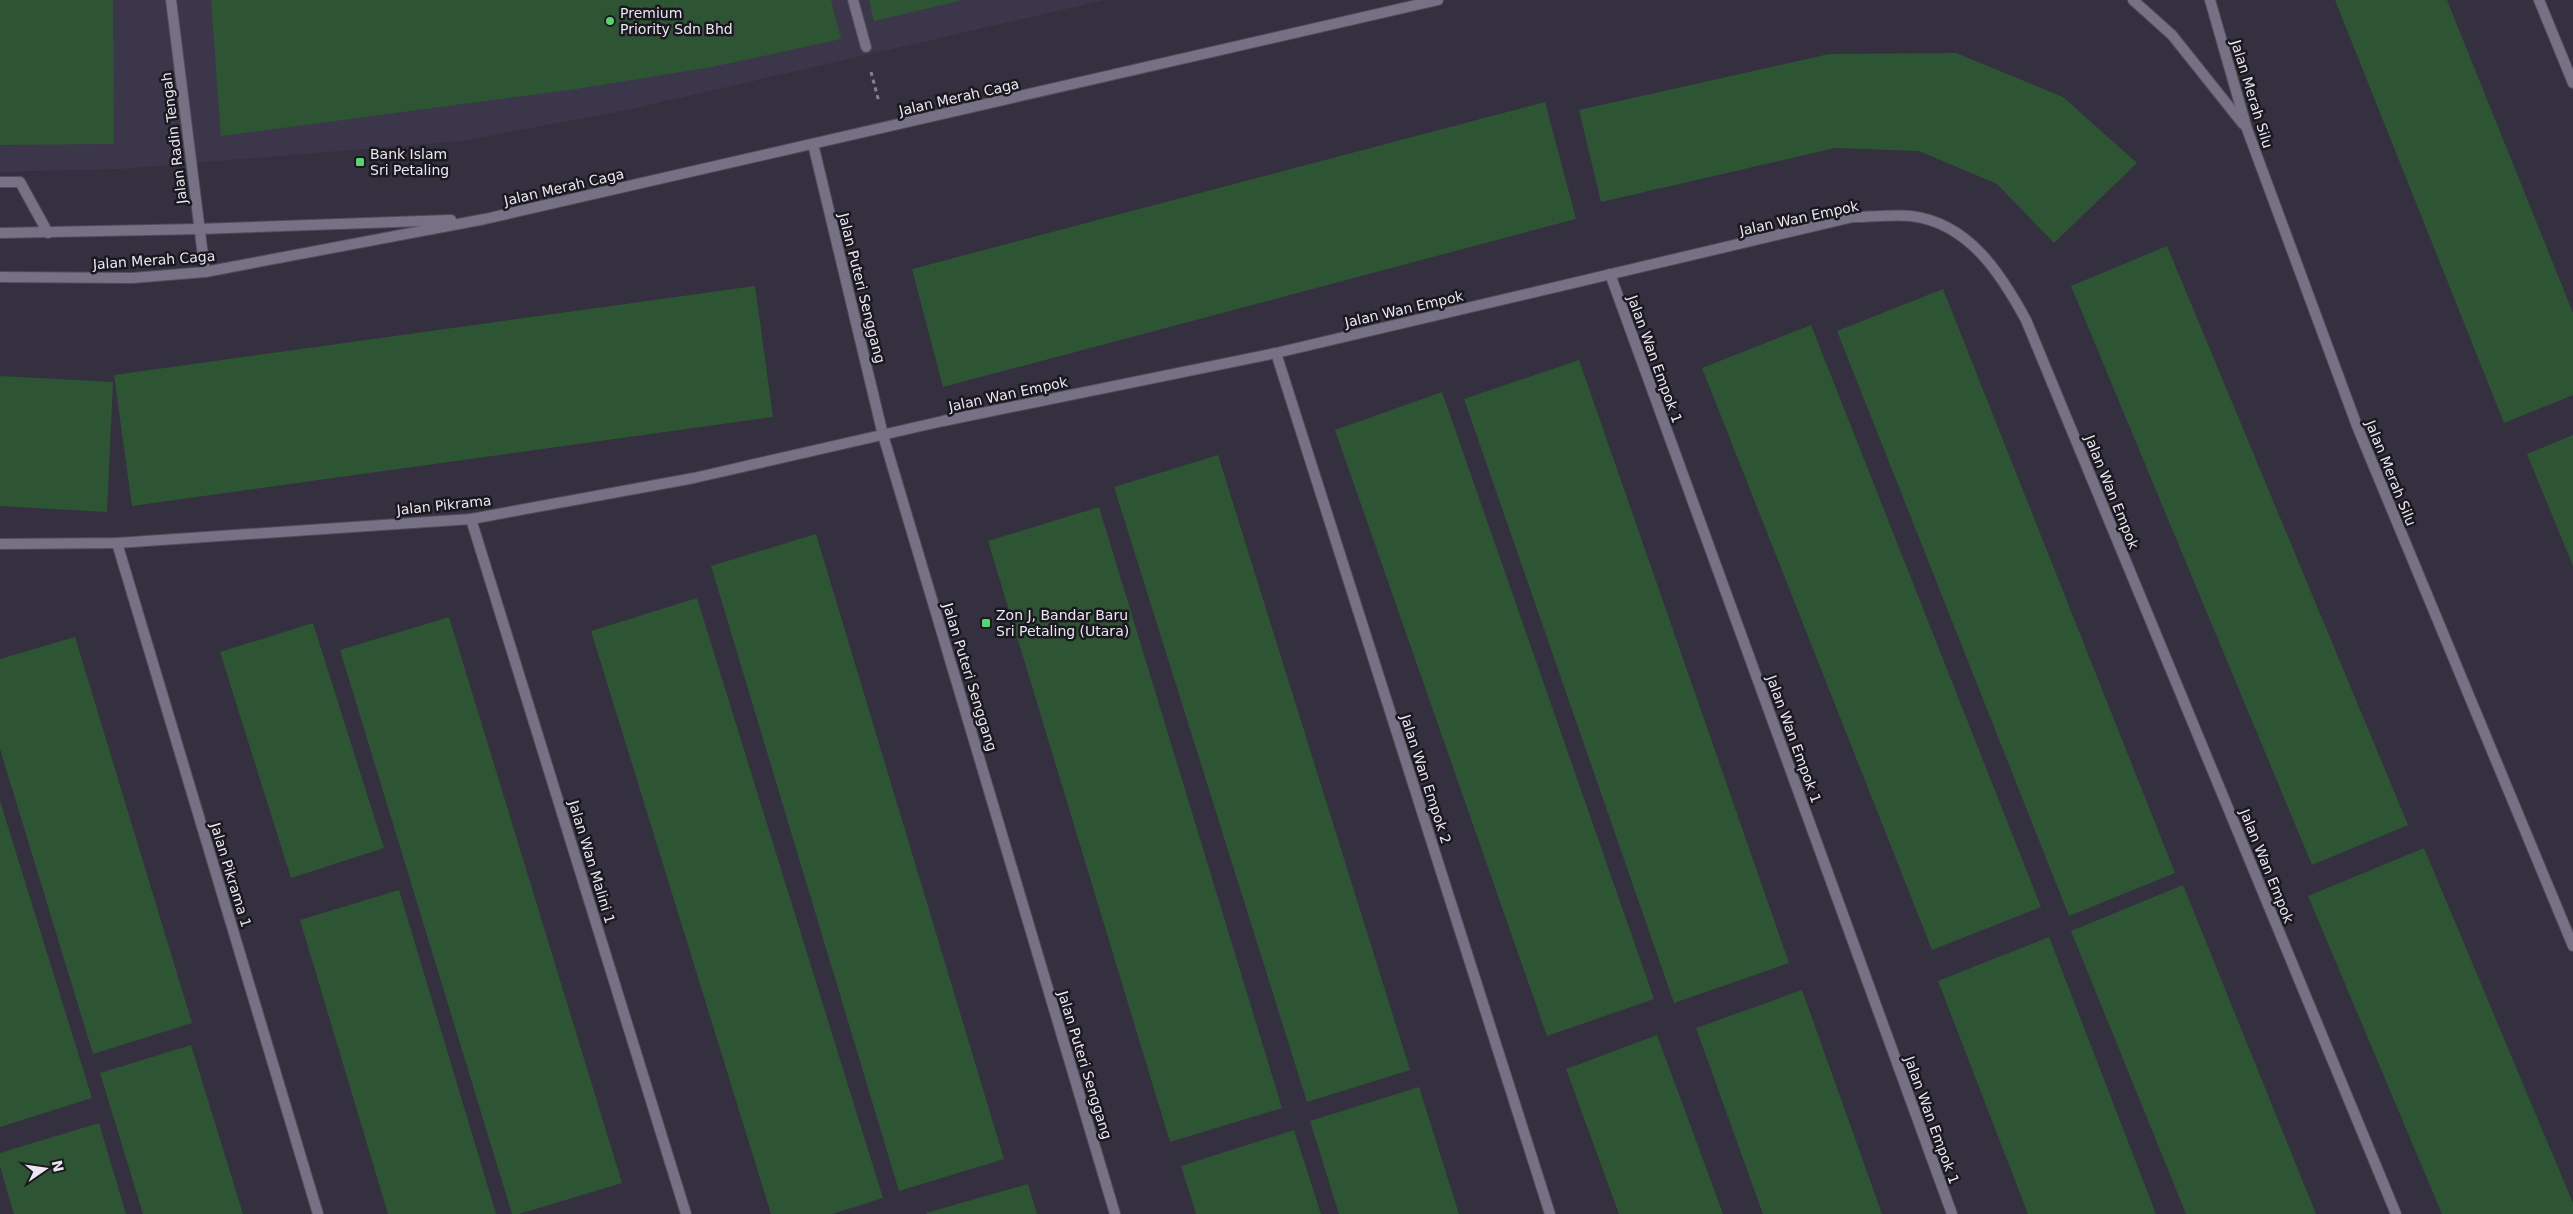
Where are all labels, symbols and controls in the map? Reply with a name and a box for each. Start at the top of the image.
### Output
place label: Premium Priority Sdn Bhd [620,5,733,37]
marker: Premium Priority Sdn Bhd [604,15,616,27]
street label: Jalan Merah Silu [2228,37,2276,150]
street label: Jalan Radin Tengah [158,71,190,206]
street label: Jalan Merah Caga [896,75,1021,119]
place label: Bank Islam Sri Petaling [370,146,449,178]
marker: Bank Islam Sri Petaling [354,156,366,168]
street label: Jalan Merah Caga [501,165,626,209]
street label: Jalan Wan Empok [1737,197,1861,239]
street label: Jalan Puteri Senggang [835,210,888,365]
street label: Jalan Merah Caga [91,248,216,272]
street label: Jalan Wan Empok [1342,287,1466,331]
street label: Jalan Wan Empok 1 [1624,292,1686,425]
street label: Jalan Wan Empok [946,373,1070,415]
street label: Jalan Merah Silu [2362,417,2419,528]
street label: Jalan Wan Empok [2081,432,2142,552]
street label: Jalan Pikrama [395,492,492,518]
street label: Jalan Puteri Senggang [940,600,1000,753]
place label: Zon J, Bandar Baru Sri Petaling (Utara) [996,607,1129,639]
marker: Zon J, Bandar Baru Sri Petaling (Utara) [980,617,992,629]
street label: Jalan Wan Empok 1 [1763,672,1825,805]
street label: Jalan Wan Empok 2 [1397,711,1454,846]
street label: Jalan Wan Malini 1 [565,798,618,926]
street label: Jalan Wan Empok [2236,806,2297,926]
street label: Jalan Pikrama 1 [207,820,255,929]
street label: Jalan Puteri Senggang [1055,988,1115,1141]
street label: Jalan Wan Empok 1 [1901,1053,1963,1186]
north arrow [20,1144,70,1194]
text: N [49,1159,67,1174]

